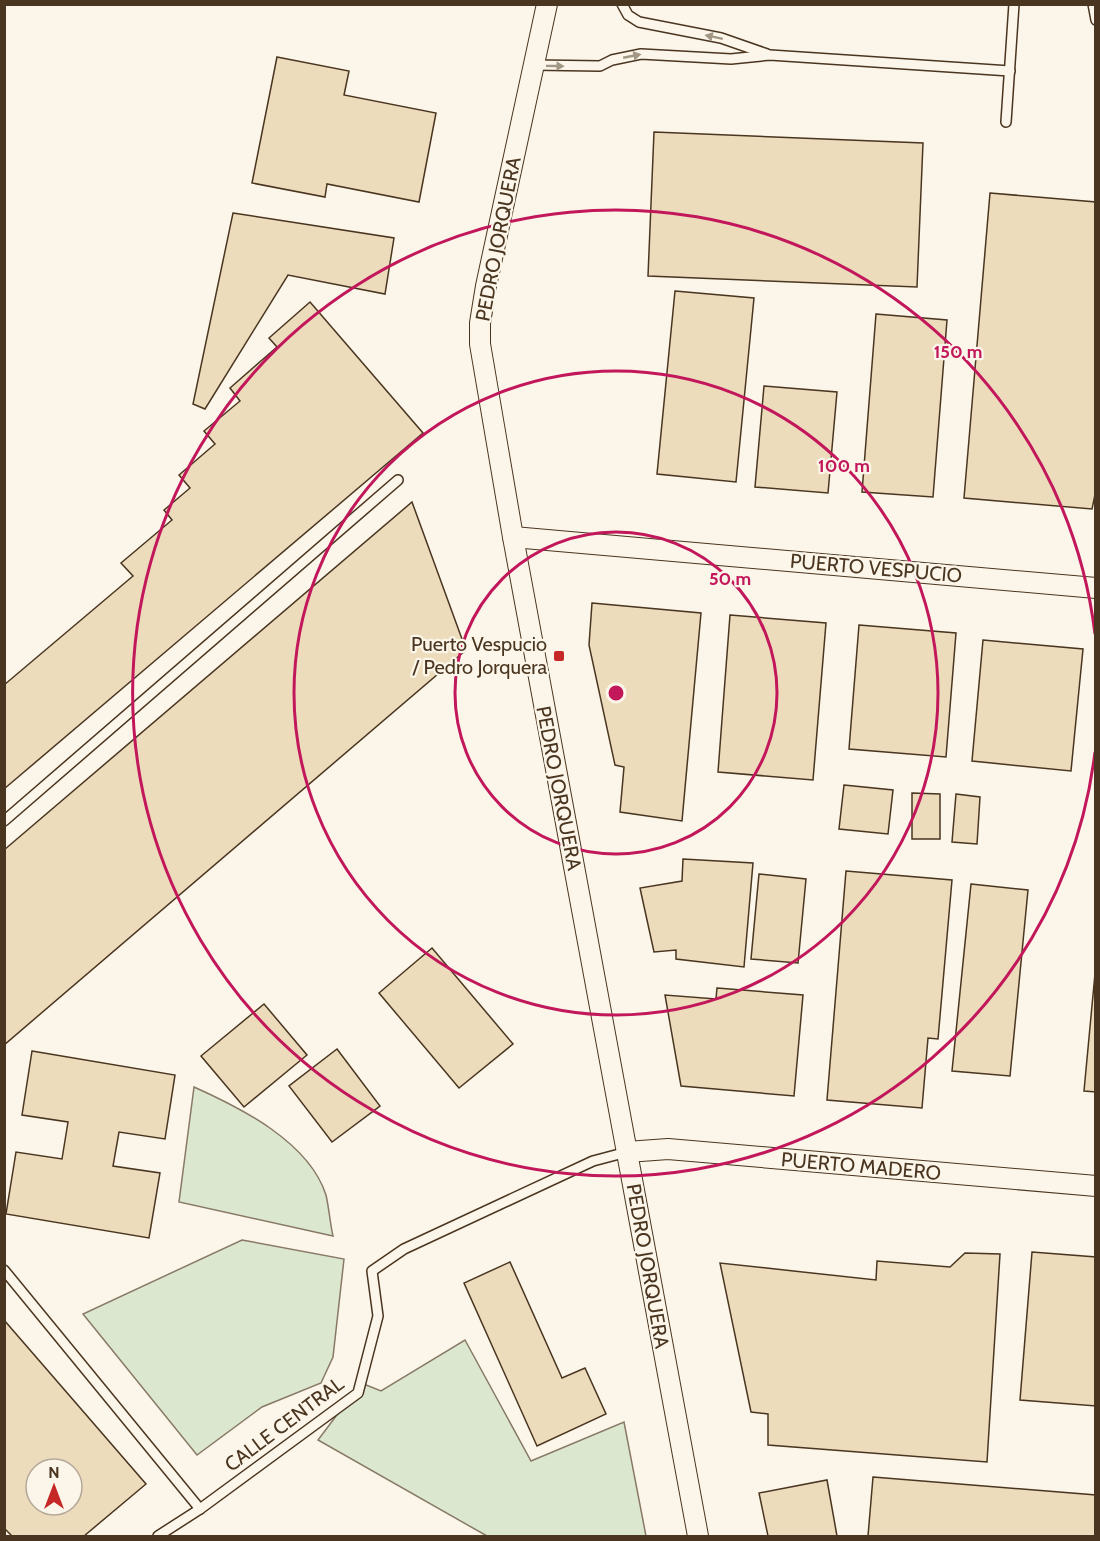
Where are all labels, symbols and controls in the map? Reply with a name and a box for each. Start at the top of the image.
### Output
one-way arrow [705,32,724,41]
one-way arrow [623,51,642,60]
one-way arrow [545,61,564,70]
street label: PEDRO JORQUERA [470,154,526,323]
text: 150 m [934,341,982,363]
text: 100 m [818,455,870,477]
street label: PUERTO VESPUCIO [789,549,963,587]
text: 50 m [709,568,751,590]
place label: Puerto Vespucio / Pedro Jorquera [411,632,547,679]
marker: Puerto Vespucio / Pedro Jorquera [552,649,566,663]
centre of rings [606,683,626,703]
street label: PEDRO JORQUERA [531,704,587,873]
street label: PUERTO MADERO [780,1147,942,1185]
street label: PEDRO JORQUERA [622,1182,674,1351]
street label: CALLE CENTRAL [220,1371,348,1477]
north arrow [24,1457,84,1517]
text: N [48,1463,60,1482]

